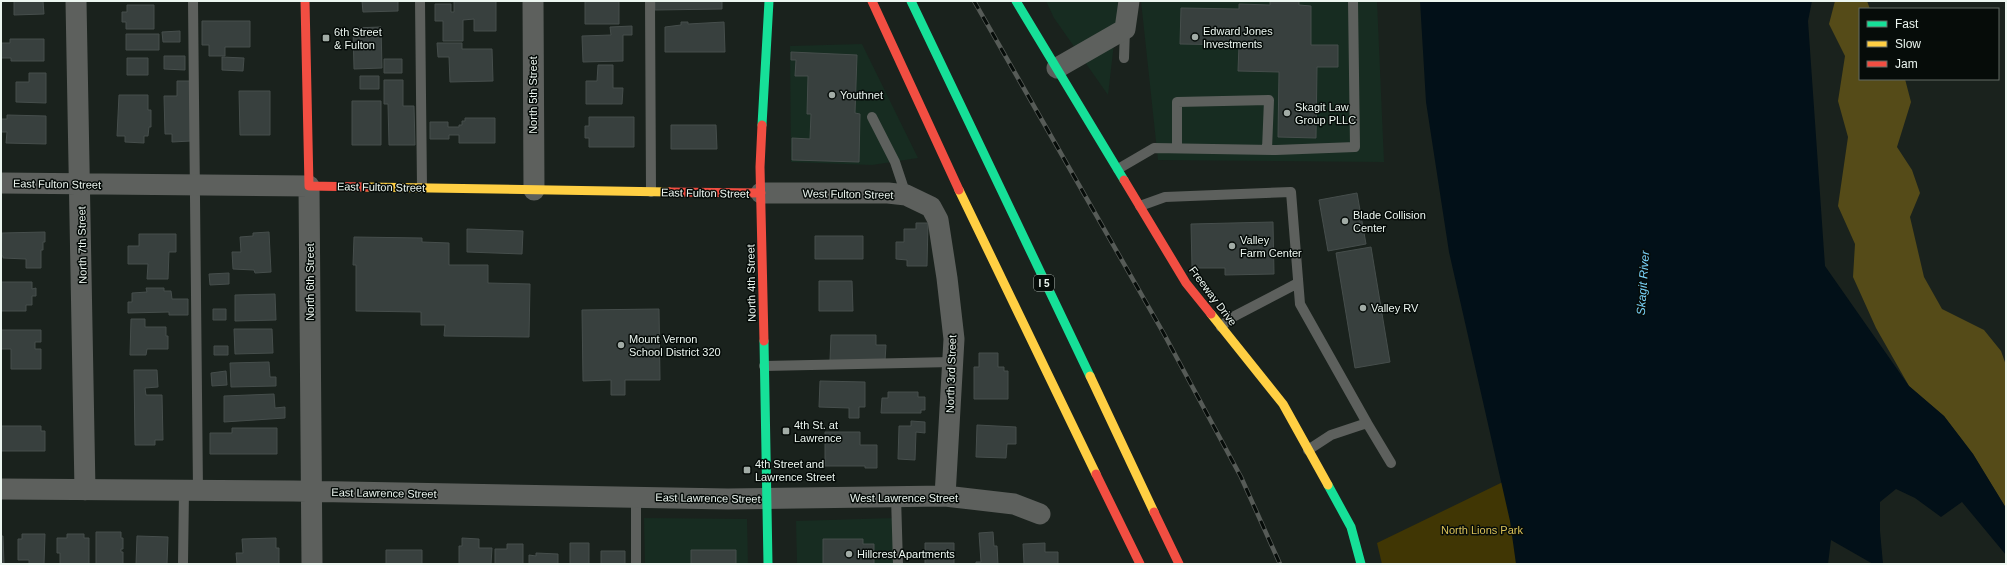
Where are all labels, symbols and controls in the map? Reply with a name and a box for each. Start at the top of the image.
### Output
legend [1859,8,1999,80]
text: Fast [1895,17,1919,31]
place label: Edward Jones Investments [1203,25,1273,50]
place label: 6th Street & Fulton [334,26,382,51]
marker: Edward Jones Investments [1190,32,1200,42]
marker: 6th Street & Fulton [321,33,331,43]
text: Slow [1895,37,1921,51]
street label: North 5th Street [527,56,539,134]
text: Jam [1895,57,1918,71]
place label: Youthnet [840,89,883,101]
marker: Youthnet [827,90,837,100]
place label: Skagit Law Group PLLC [1295,101,1356,126]
marker: Skagit Law Group PLLC [1282,108,1292,118]
street label: East Fulton Street [13,177,101,191]
street label: East Fulton Street [337,180,425,194]
street label: East Fulton Street [661,186,749,200]
street label: West Fulton Street [802,187,894,201]
street label: North 7th Street [75,206,89,284]
place label: Blade Collision Center [1353,209,1426,234]
marker: Blade Collision Center [1340,216,1350,226]
place label: Valley Farm Center [1240,234,1302,259]
marker: Valley Farm Center [1227,241,1237,251]
street label: North 6th Street [304,243,316,321]
street label: North 4th Street [744,244,758,322]
water label: Skagit River [1634,249,1652,316]
street label: Freeway Drive [1187,264,1239,328]
road number: I 5 [1034,275,1054,291]
place label: Valley RV [1371,302,1419,314]
marker: Valley RV [1358,303,1368,313]
place label: Mount Vernon School District 320 [629,333,721,358]
street label: North 3rd Street [944,335,958,413]
marker: Mount Vernon School District 320 [616,340,626,350]
place label: 4th St. at Lawrence [794,419,842,444]
marker: 4th St. at Lawrence [781,426,791,436]
place label: 4th Street and Lawrence Street [755,458,835,483]
marker: 4th Street and Lawrence Street [742,465,752,475]
street label: East Lawrence Street [331,486,437,500]
street label: East Lawrence Street [655,491,761,505]
street label: West Lawrence Street [850,492,958,504]
park label: North Lions Park [1441,524,1523,536]
place label: Hillcrest Apartments [857,548,955,560]
marker: Hillcrest Apartments [844,549,854,559]

